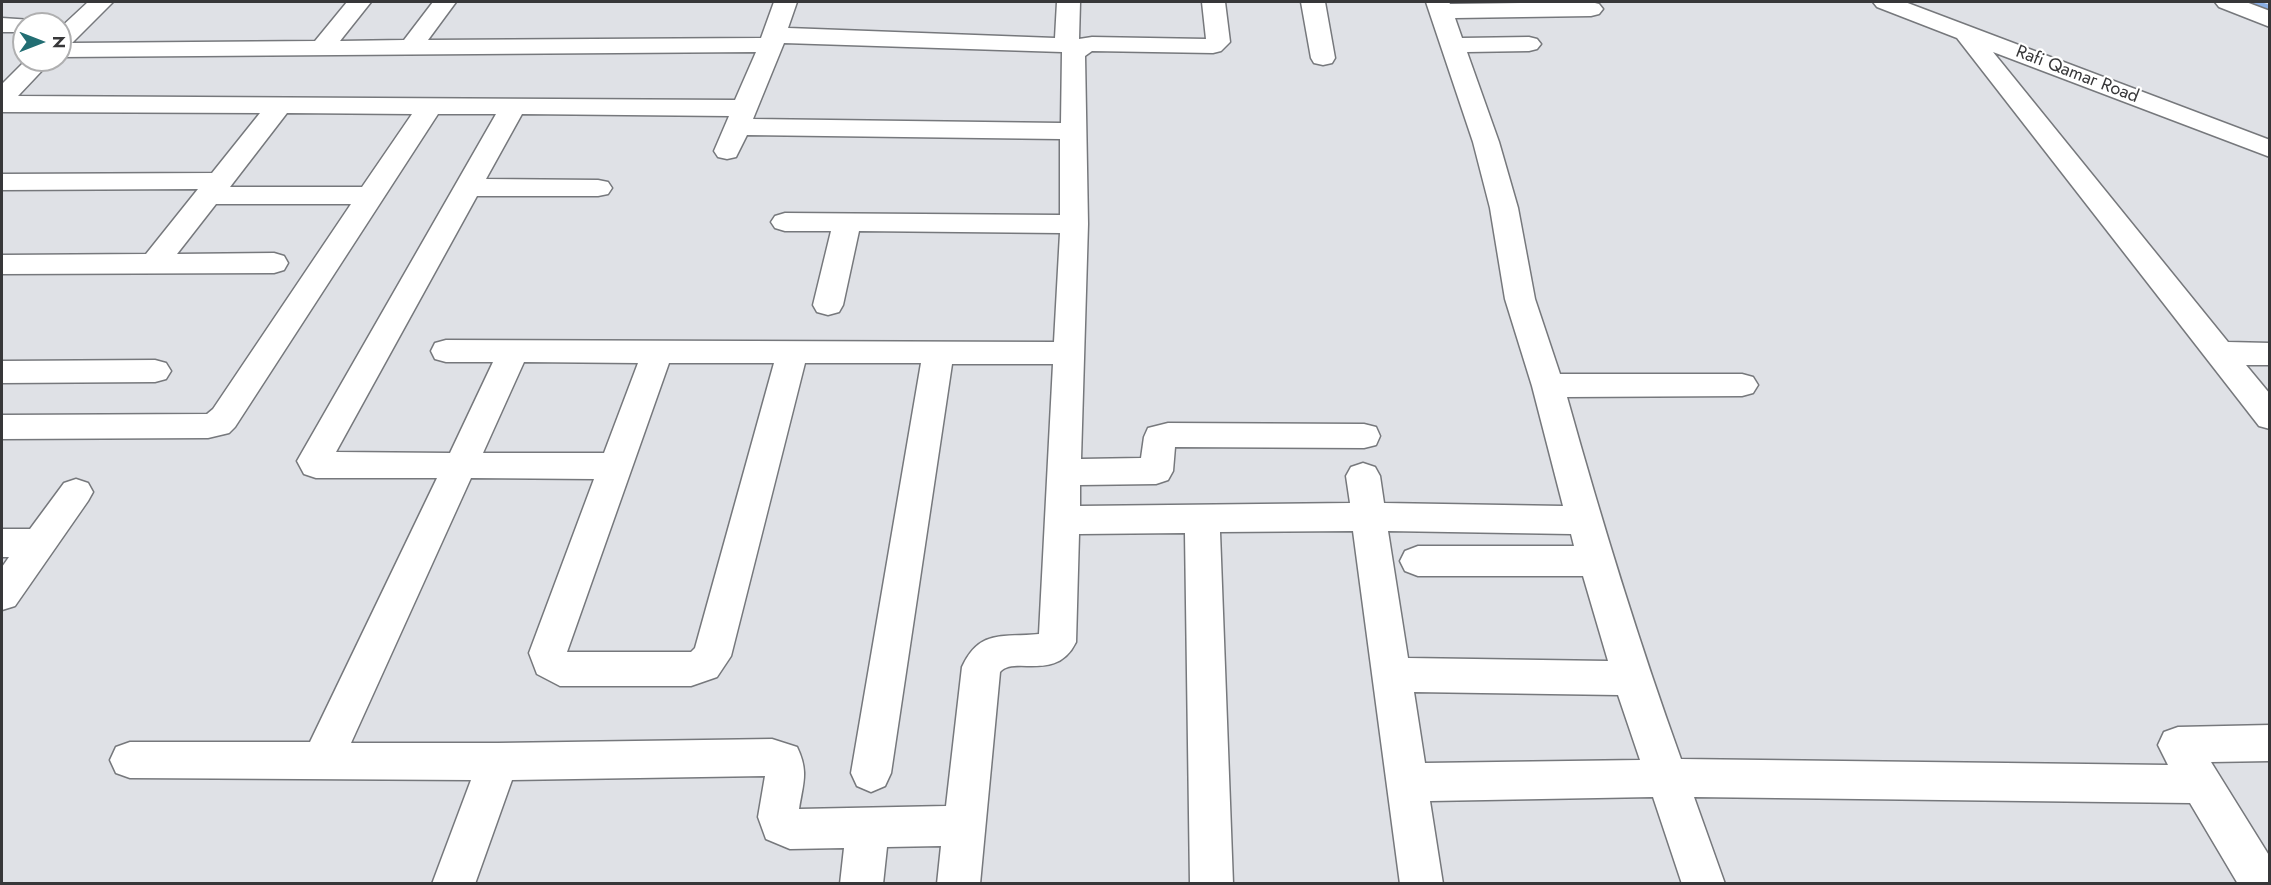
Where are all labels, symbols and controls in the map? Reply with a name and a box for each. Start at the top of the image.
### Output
north arrow [12,12,72,72]
text: N [47,36,70,48]
street label: Rafi Qamar Road [2012,42,2142,108]

